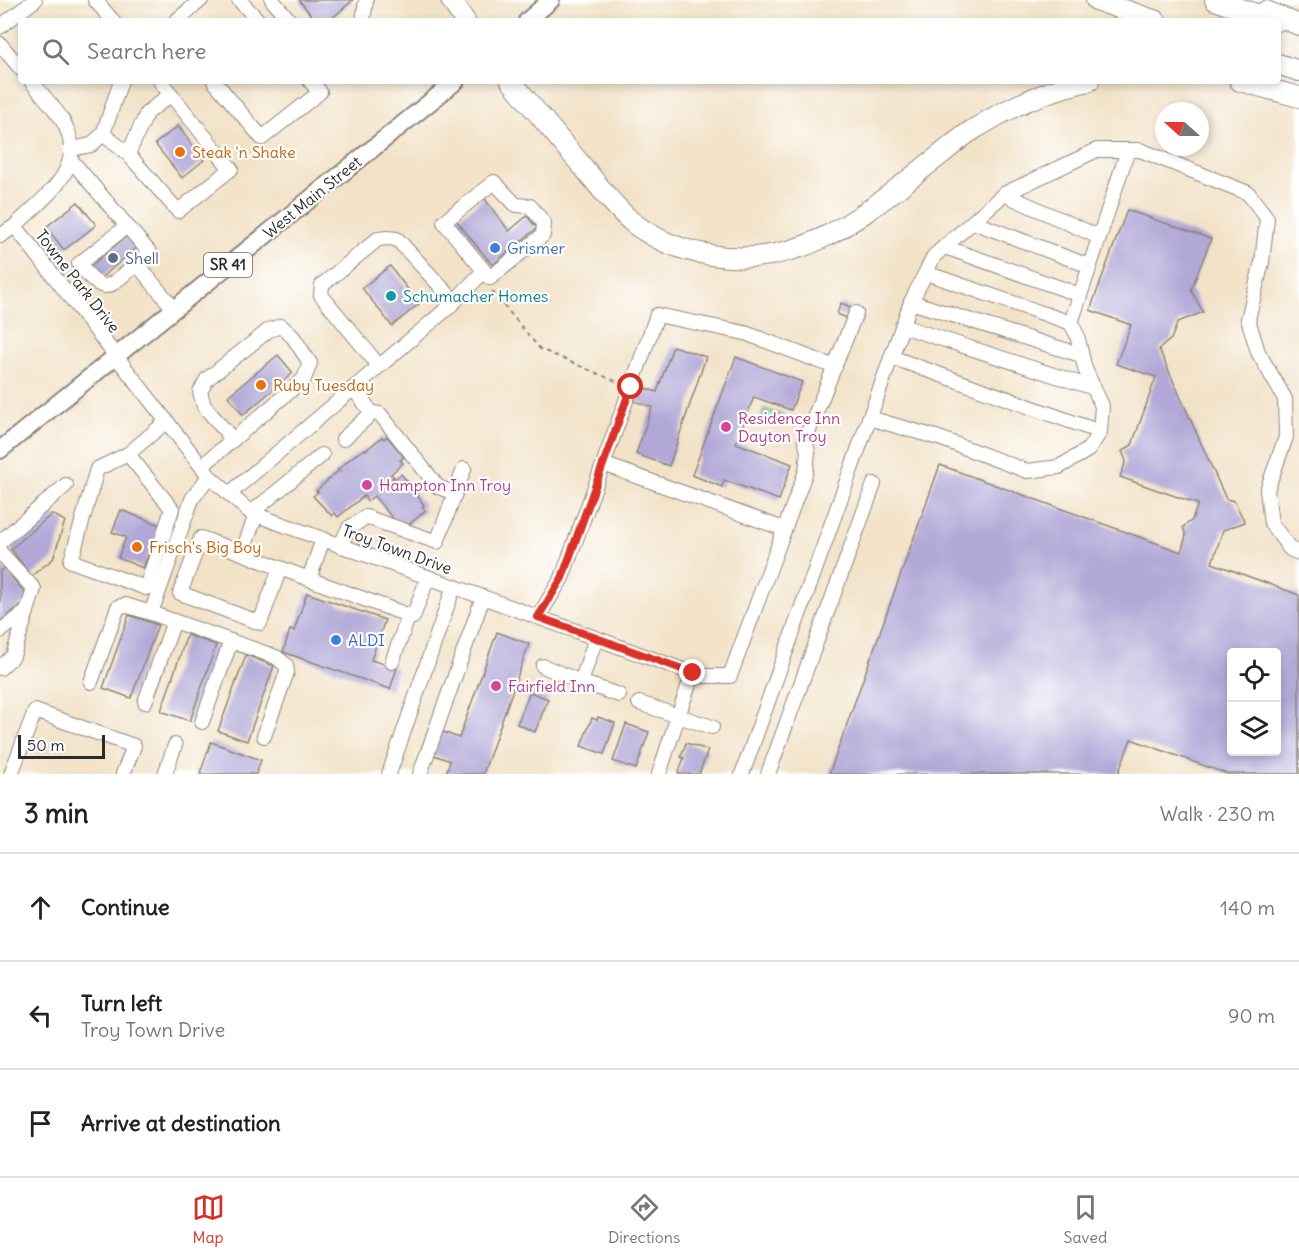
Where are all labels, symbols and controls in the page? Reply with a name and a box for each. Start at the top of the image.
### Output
search box [18,18,1281,84]
icon: search [39,35,72,68]
text: Search here [87,37,206,65]
north arrow [1155,102,1209,156]
place label: Steak 'n Shake [192,142,296,162]
marker: Steak 'n Shake [173,145,187,159]
street label: West Main Street [259,151,366,243]
street label: Towne Park Drive [32,225,124,337]
place label: Grismer [507,238,566,258]
marker: Grismer [488,241,502,255]
place label: Shell [125,248,159,268]
marker: Shell [106,251,120,265]
road number: SR 41 [204,253,252,277]
place label: Schumacher Homes [403,286,548,306]
marker: Schumacher Homes [384,289,398,303]
route start [617,373,643,399]
place label: Ruby Tuesday [273,375,374,395]
marker: Ruby Tuesday [254,378,268,392]
place label: Residence Inn Dayton Troy [738,408,840,446]
marker: Residence Inn Dayton Troy [719,420,733,434]
place label: Hampton Inn Troy [379,475,511,495]
marker: Hampton Inn Troy [360,478,374,492]
street label: Troy Town Drive [339,520,455,578]
place label: Frisch's Big Boy [149,537,261,557]
marker: Frisch's Big Boy [130,540,144,554]
place label: ALDI [348,630,385,650]
marker: ALDI [329,633,343,647]
map controls [1227,648,1281,756]
button: locate [1227,648,1281,702]
route end [679,659,705,685]
place label: Fairfield Inn [508,676,595,696]
marker: Fairfield Inn [489,679,503,693]
button: layers [1227,702,1281,756]
scale bar [18,732,105,760]
text: 50 m [27,735,65,755]
text: 3 min [24,797,89,830]
text: Walk · 230 m [1160,801,1275,826]
icon: ahead [24,891,57,924]
text: Continue [81,893,170,921]
text: 140 m [1220,895,1275,920]
text: Turn left [81,989,162,1017]
icon: left [24,999,57,1032]
text: 90 m [1228,1003,1275,1028]
text: Troy Town Drive [81,1017,225,1042]
icon: arrive [24,1107,57,1140]
text: Arrive at destination [81,1109,281,1137]
tab: Map [192,1191,225,1247]
tab: Directions [608,1191,680,1247]
tab: Saved [1064,1191,1107,1247]

